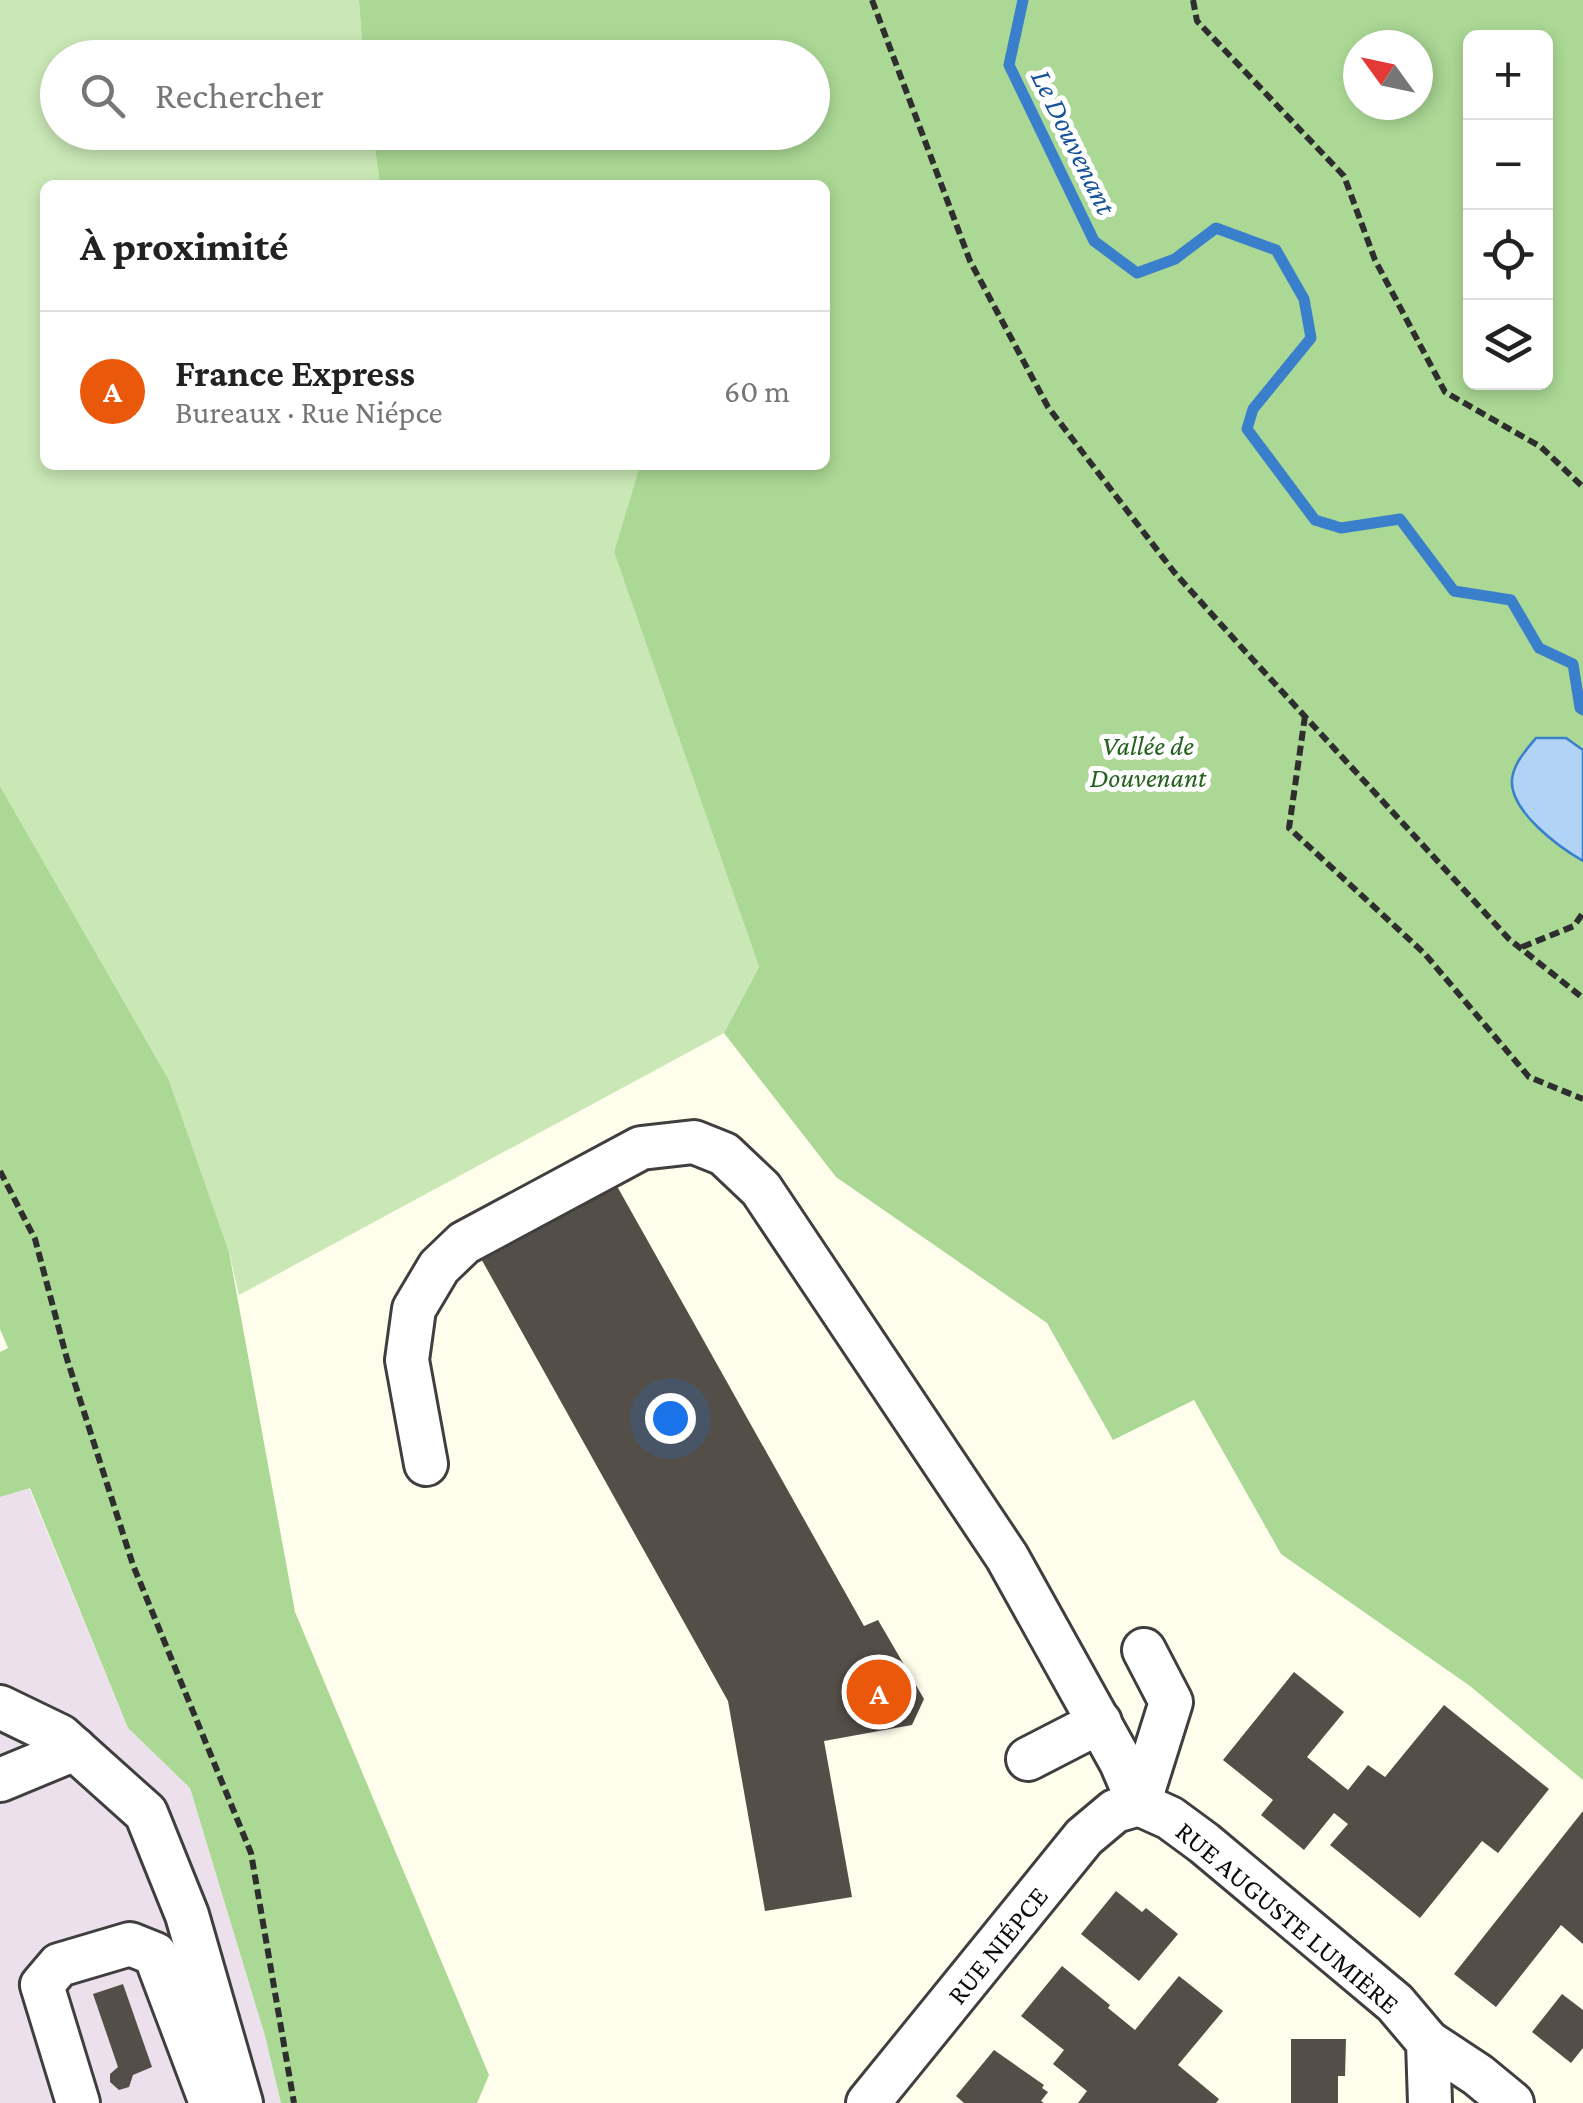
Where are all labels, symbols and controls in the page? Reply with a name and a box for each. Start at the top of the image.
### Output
north arrow [1343,30,1433,120]
map controls [1463,30,1553,390]
button: + [1463,30,1553,120]
search box [40,40,830,150]
water label: Le Douvenant [1025,64,1124,221]
icon: search [75,68,130,123]
text: Rechercher [155,74,324,116]
button: − [1463,120,1553,210]
button: locate [1463,210,1553,300]
text: À proximité [80,222,288,269]
button: layers [1463,300,1553,390]
text: France Express [175,352,415,394]
text: A [103,373,122,409]
text: 60 m [724,373,790,409]
text: Bureaux · Rue Niépce [175,394,443,430]
park label: Vallée de Douvenant [1090,730,1207,793]
your location [645,1393,696,1444]
pin: A [846,1654,912,1730]
street label: RUE AUGUSTE LUMIÈRE [1170,1815,1406,2020]
street label: RUE NIÉPCE [941,1881,1054,2010]

